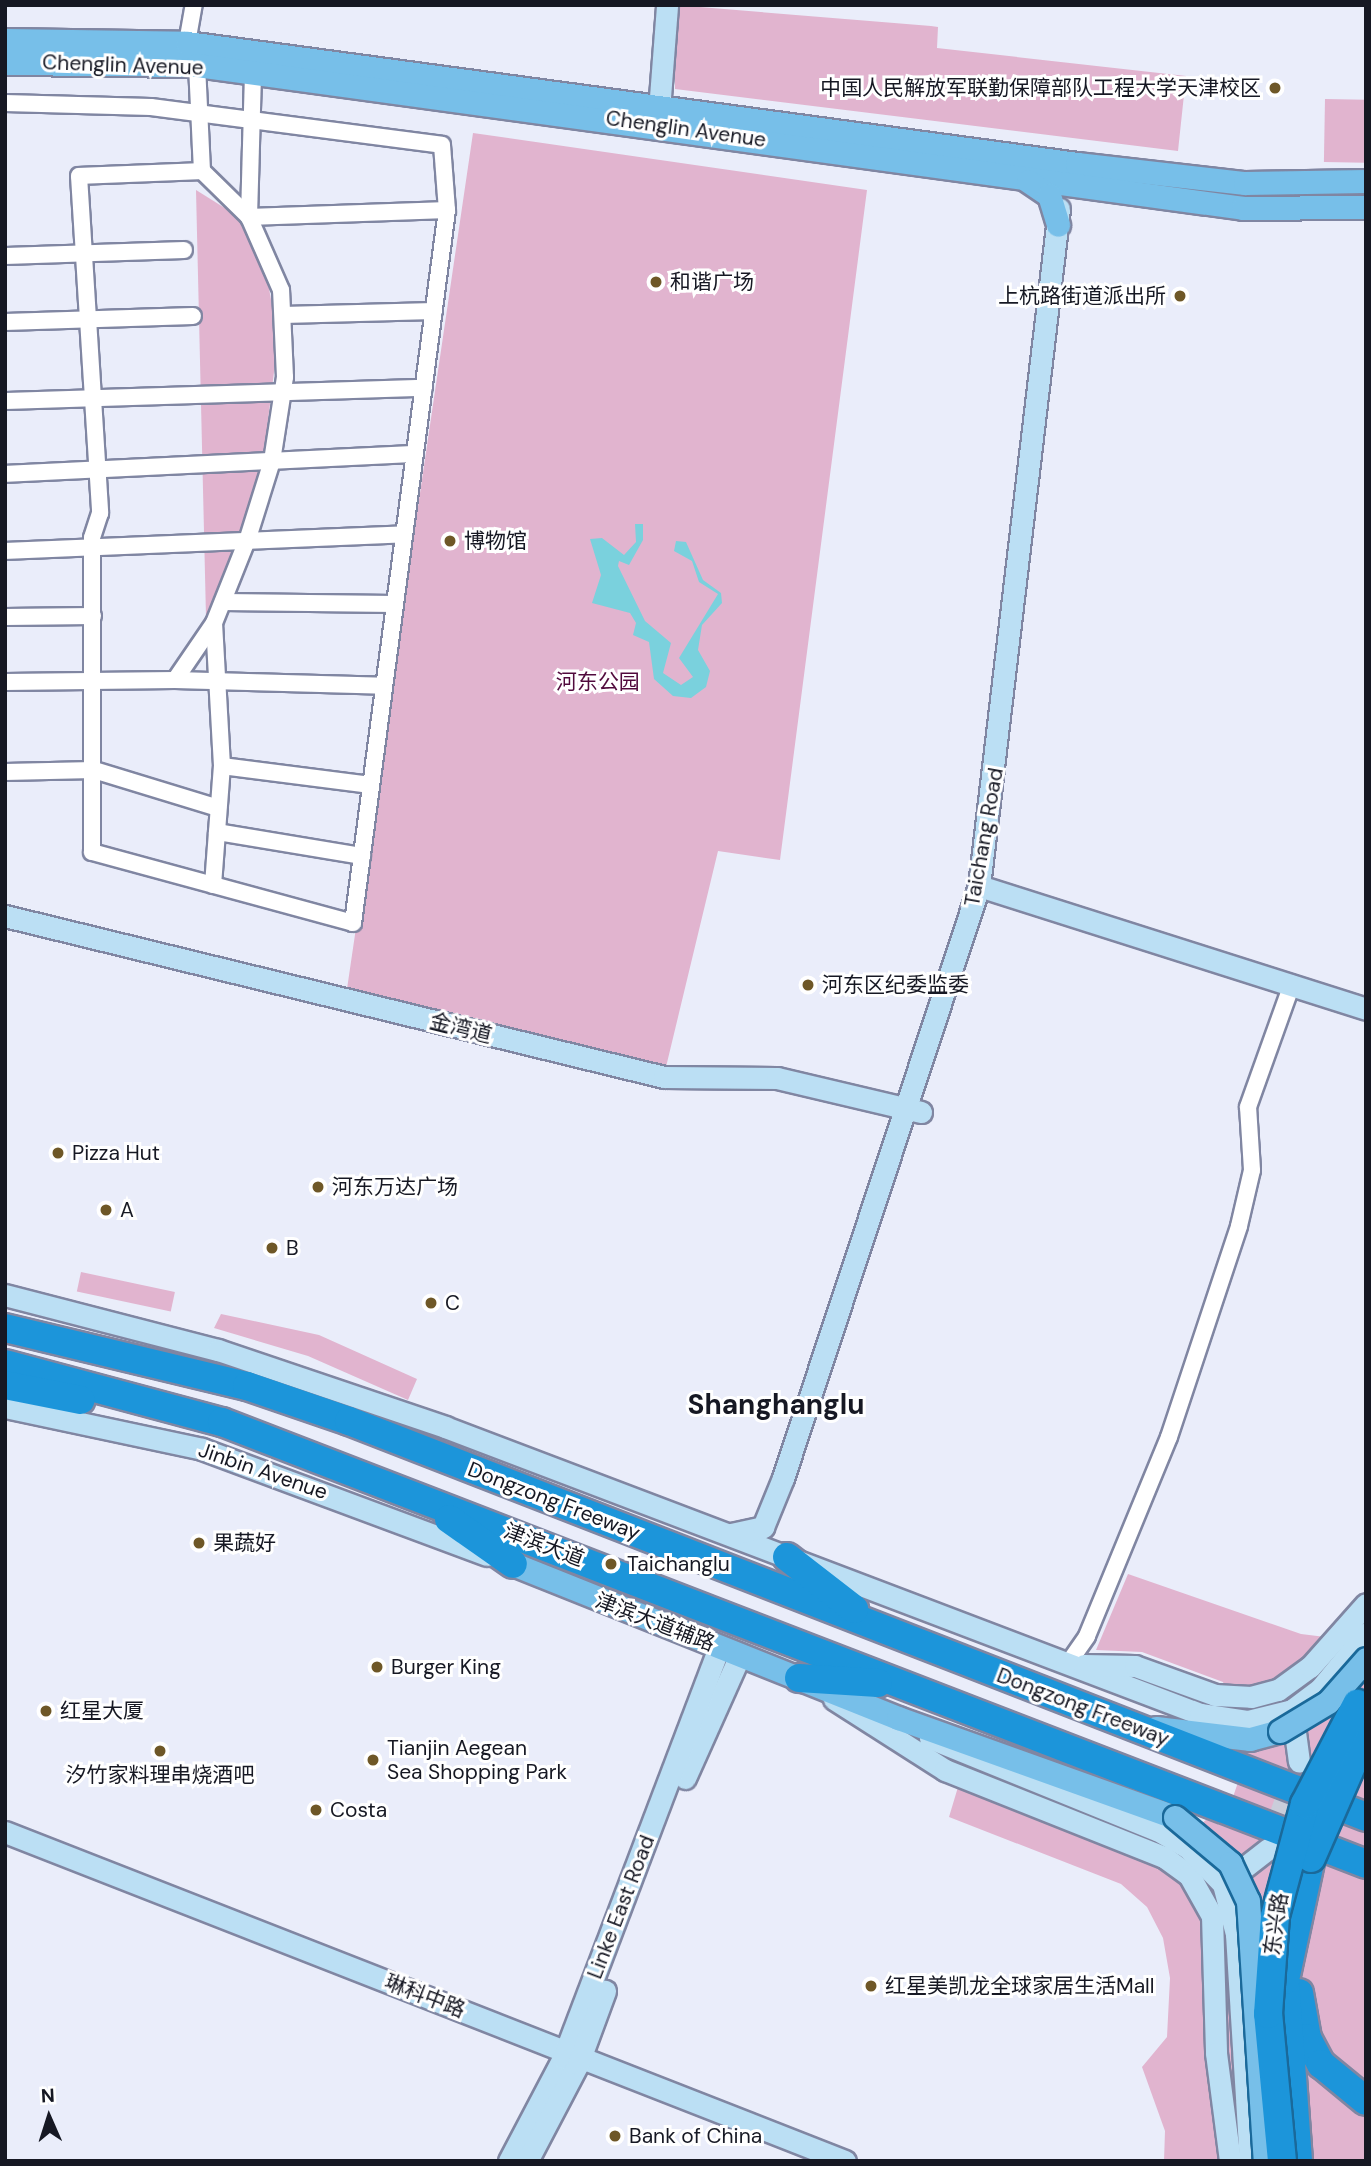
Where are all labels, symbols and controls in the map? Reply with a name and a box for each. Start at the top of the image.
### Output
street label: Chenglin Avenue [42,50,204,80]
place label: 中国人民解放军联勤保障部队工程大学天津校区 [820,75,1261,101]
marker: 中国人民解放军联勤保障部队工程大学天津校区 [1267,80,1283,96]
street label: Chenglin Avenue [604,105,768,153]
place label: 和谐广场 [670,269,754,295]
marker: 和谐广场 [648,274,664,290]
place label: 上杭路街道派出所 [998,283,1166,309]
marker: 上杭路街道派出所 [1172,288,1188,304]
place label: 博物馆 [464,528,527,554]
marker: 博物馆 [442,533,458,549]
park label: 河东公园 [556,669,640,695]
street label: Taichang Road [959,766,1009,908]
place label: 河东区纪委监委 [822,972,969,998]
marker: 河东区纪委监委 [800,977,816,993]
street label: 金湾道 [427,1008,495,1048]
place label: Pizza Hut [72,1140,160,1166]
marker: Pizza Hut [50,1145,66,1161]
place label: 河东万达广场 [332,1174,458,1200]
marker: 河东万达广场 [310,1179,326,1195]
place label: A [120,1197,134,1223]
marker: A [98,1202,114,1218]
place label: B [286,1235,299,1261]
marker: B [264,1240,280,1256]
place label: C [445,1290,460,1316]
marker: C [423,1295,439,1311]
district label: Shanghanglu [688,1388,864,1422]
street label: Jinbin Avenue [195,1437,331,1505]
street label: Dongzong Freeway [464,1457,644,1545]
street label: 津滨大道 [500,1518,588,1572]
place label: 果蔬好 [213,1530,276,1556]
marker: 果蔬好 [191,1535,207,1551]
place label: Taichanglu [627,1551,730,1577]
marker: Taichanglu [601,1554,621,1574]
street label: 津滨大道辅路 [592,1588,718,1656]
place label: Burger King [391,1654,501,1680]
marker: Burger King [369,1659,385,1675]
street label: Dongzong Freeway [993,1663,1173,1751]
place label: 红星大厦 [60,1698,144,1724]
marker: 红星大厦 [38,1703,54,1719]
place label: Tianjin Aegean Sea Shopping Park [387,1735,567,1785]
marker: 汐竹家料理串烧酒吧 [152,1743,168,1759]
marker: Tianjin Aegean Sea Shopping Park [365,1752,381,1768]
place label: 汐竹家料理串烧酒吧 [66,1762,254,1788]
place label: Costa [330,1797,387,1823]
marker: Costa [308,1802,324,1818]
street label: Linke East Road [582,1832,660,1982]
street label: 东兴路 [1259,1891,1293,1957]
street label: 琳科中路 [381,1969,469,2023]
place label: 红星美凯龙全球家居生活Mall [885,1973,1154,1999]
marker: 红星美凯龙全球家居生活Mall [863,1978,879,1994]
north arrow [14,2082,84,2152]
text: N [40,2083,55,2108]
place label: Bank of China [629,2123,762,2149]
marker: Bank of China [607,2128,623,2144]

